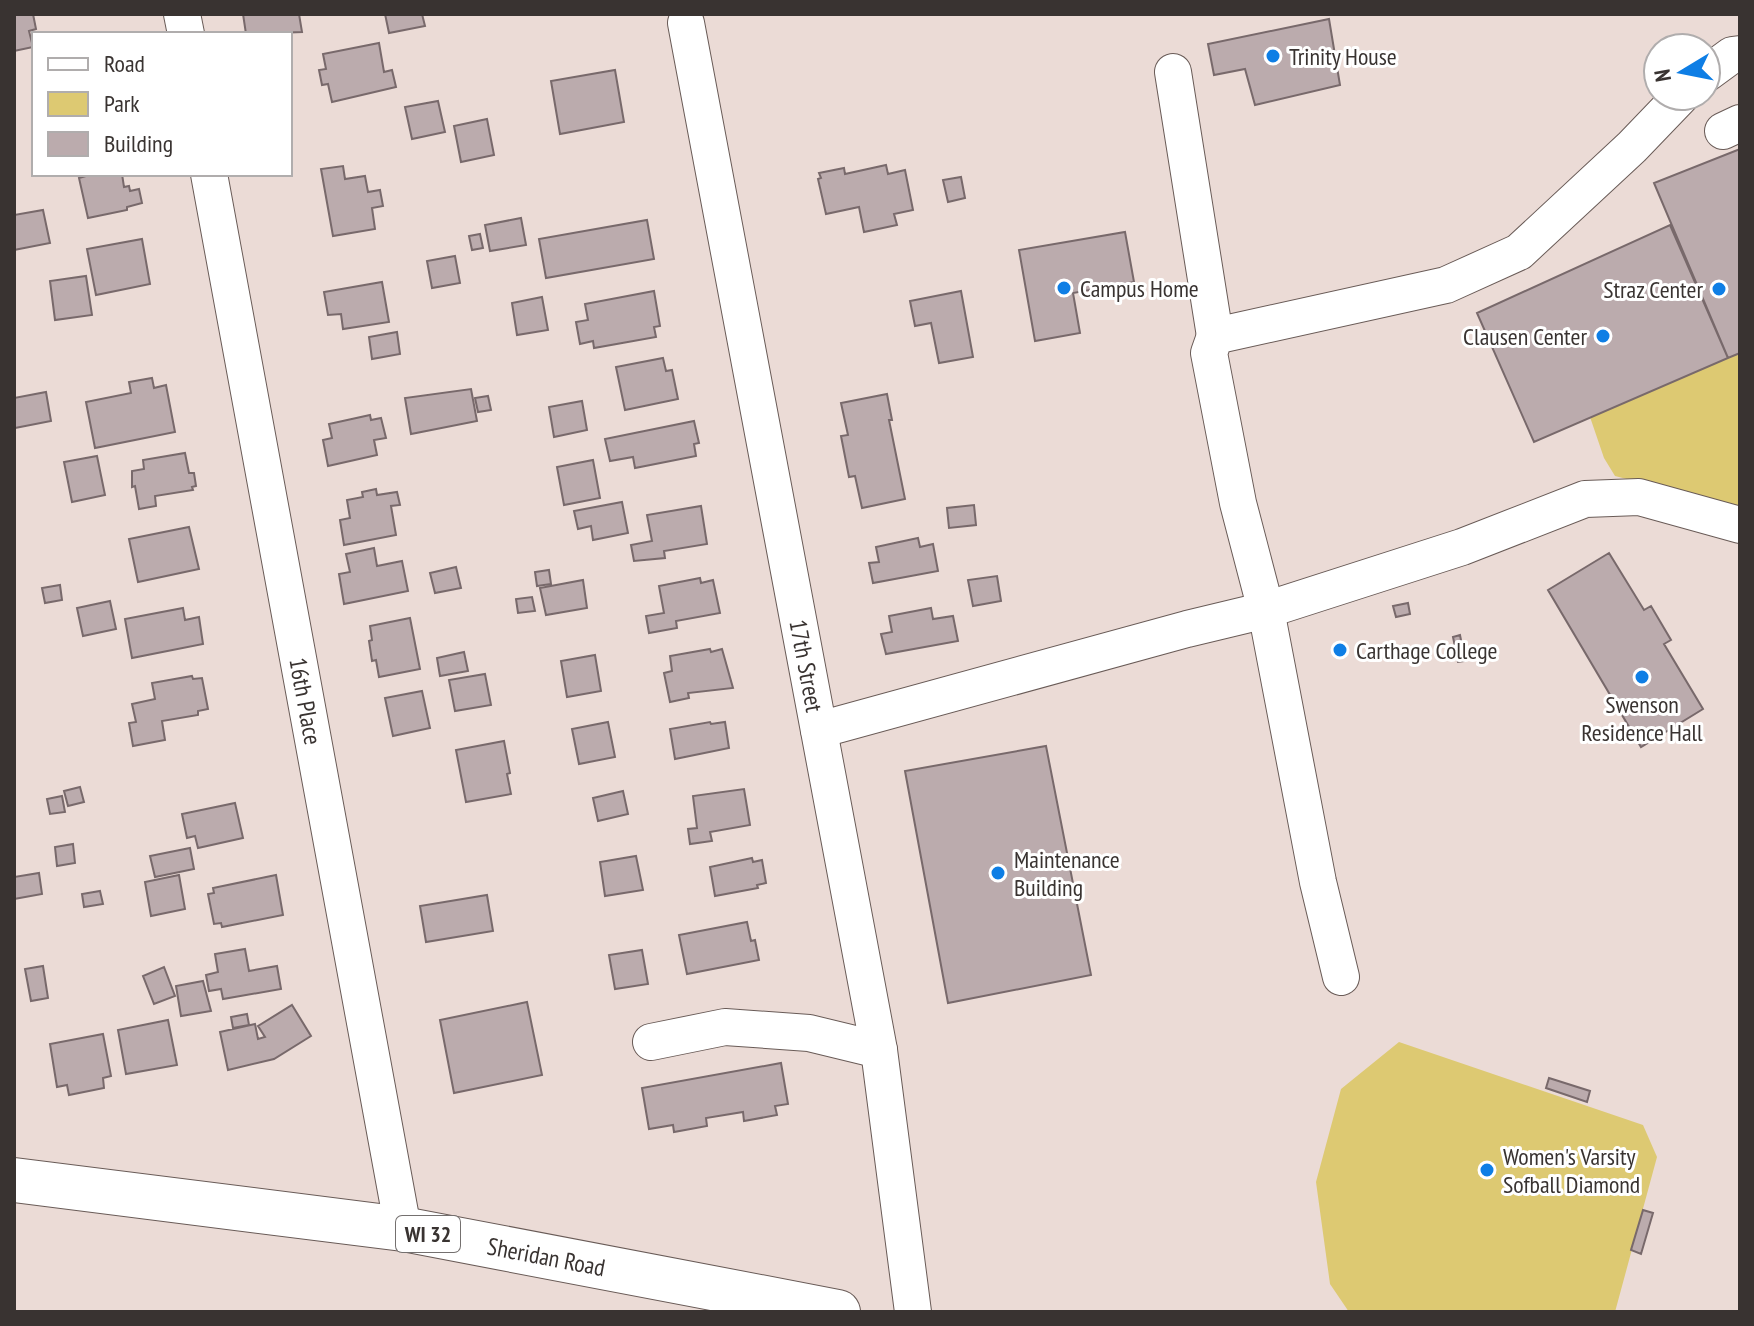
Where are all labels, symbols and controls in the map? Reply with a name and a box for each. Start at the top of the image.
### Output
legend [32,32,292,176]
north arrow [1642,32,1722,112]
place label: Trinity House [1289,41,1397,72]
marker: Trinity House [1264,47,1282,65]
text: Road [104,48,145,79]
text: N [1647,67,1677,84]
text: Park [104,88,140,119]
text: Building [104,128,173,159]
place label: Campus Home [1080,273,1199,304]
place label: Straz Center [1603,274,1703,305]
marker: Campus Home [1055,279,1073,297]
marker: Straz Center [1710,280,1728,298]
place label: Clausen Center [1463,321,1587,352]
marker: Clausen Center [1594,327,1612,345]
street label: 17th Street [783,617,831,715]
place label: Carthage College [1356,635,1497,666]
marker: Carthage College [1331,641,1349,659]
street label: 16th Place [283,655,329,747]
marker: Swenson Residence Hall [1633,668,1651,686]
place label: Swenson Residence Hall [1581,689,1703,748]
place label: Maintenance Building [1014,844,1120,903]
marker: Maintenance Building [989,864,1007,882]
place label: Women's Varsity Sofball Diamond [1503,1141,1640,1200]
marker: Women's Varsity Sofball Diamond [1478,1161,1496,1179]
road number: WI 32 [396,1216,460,1252]
street label: Sheridan Road [485,1230,608,1283]

